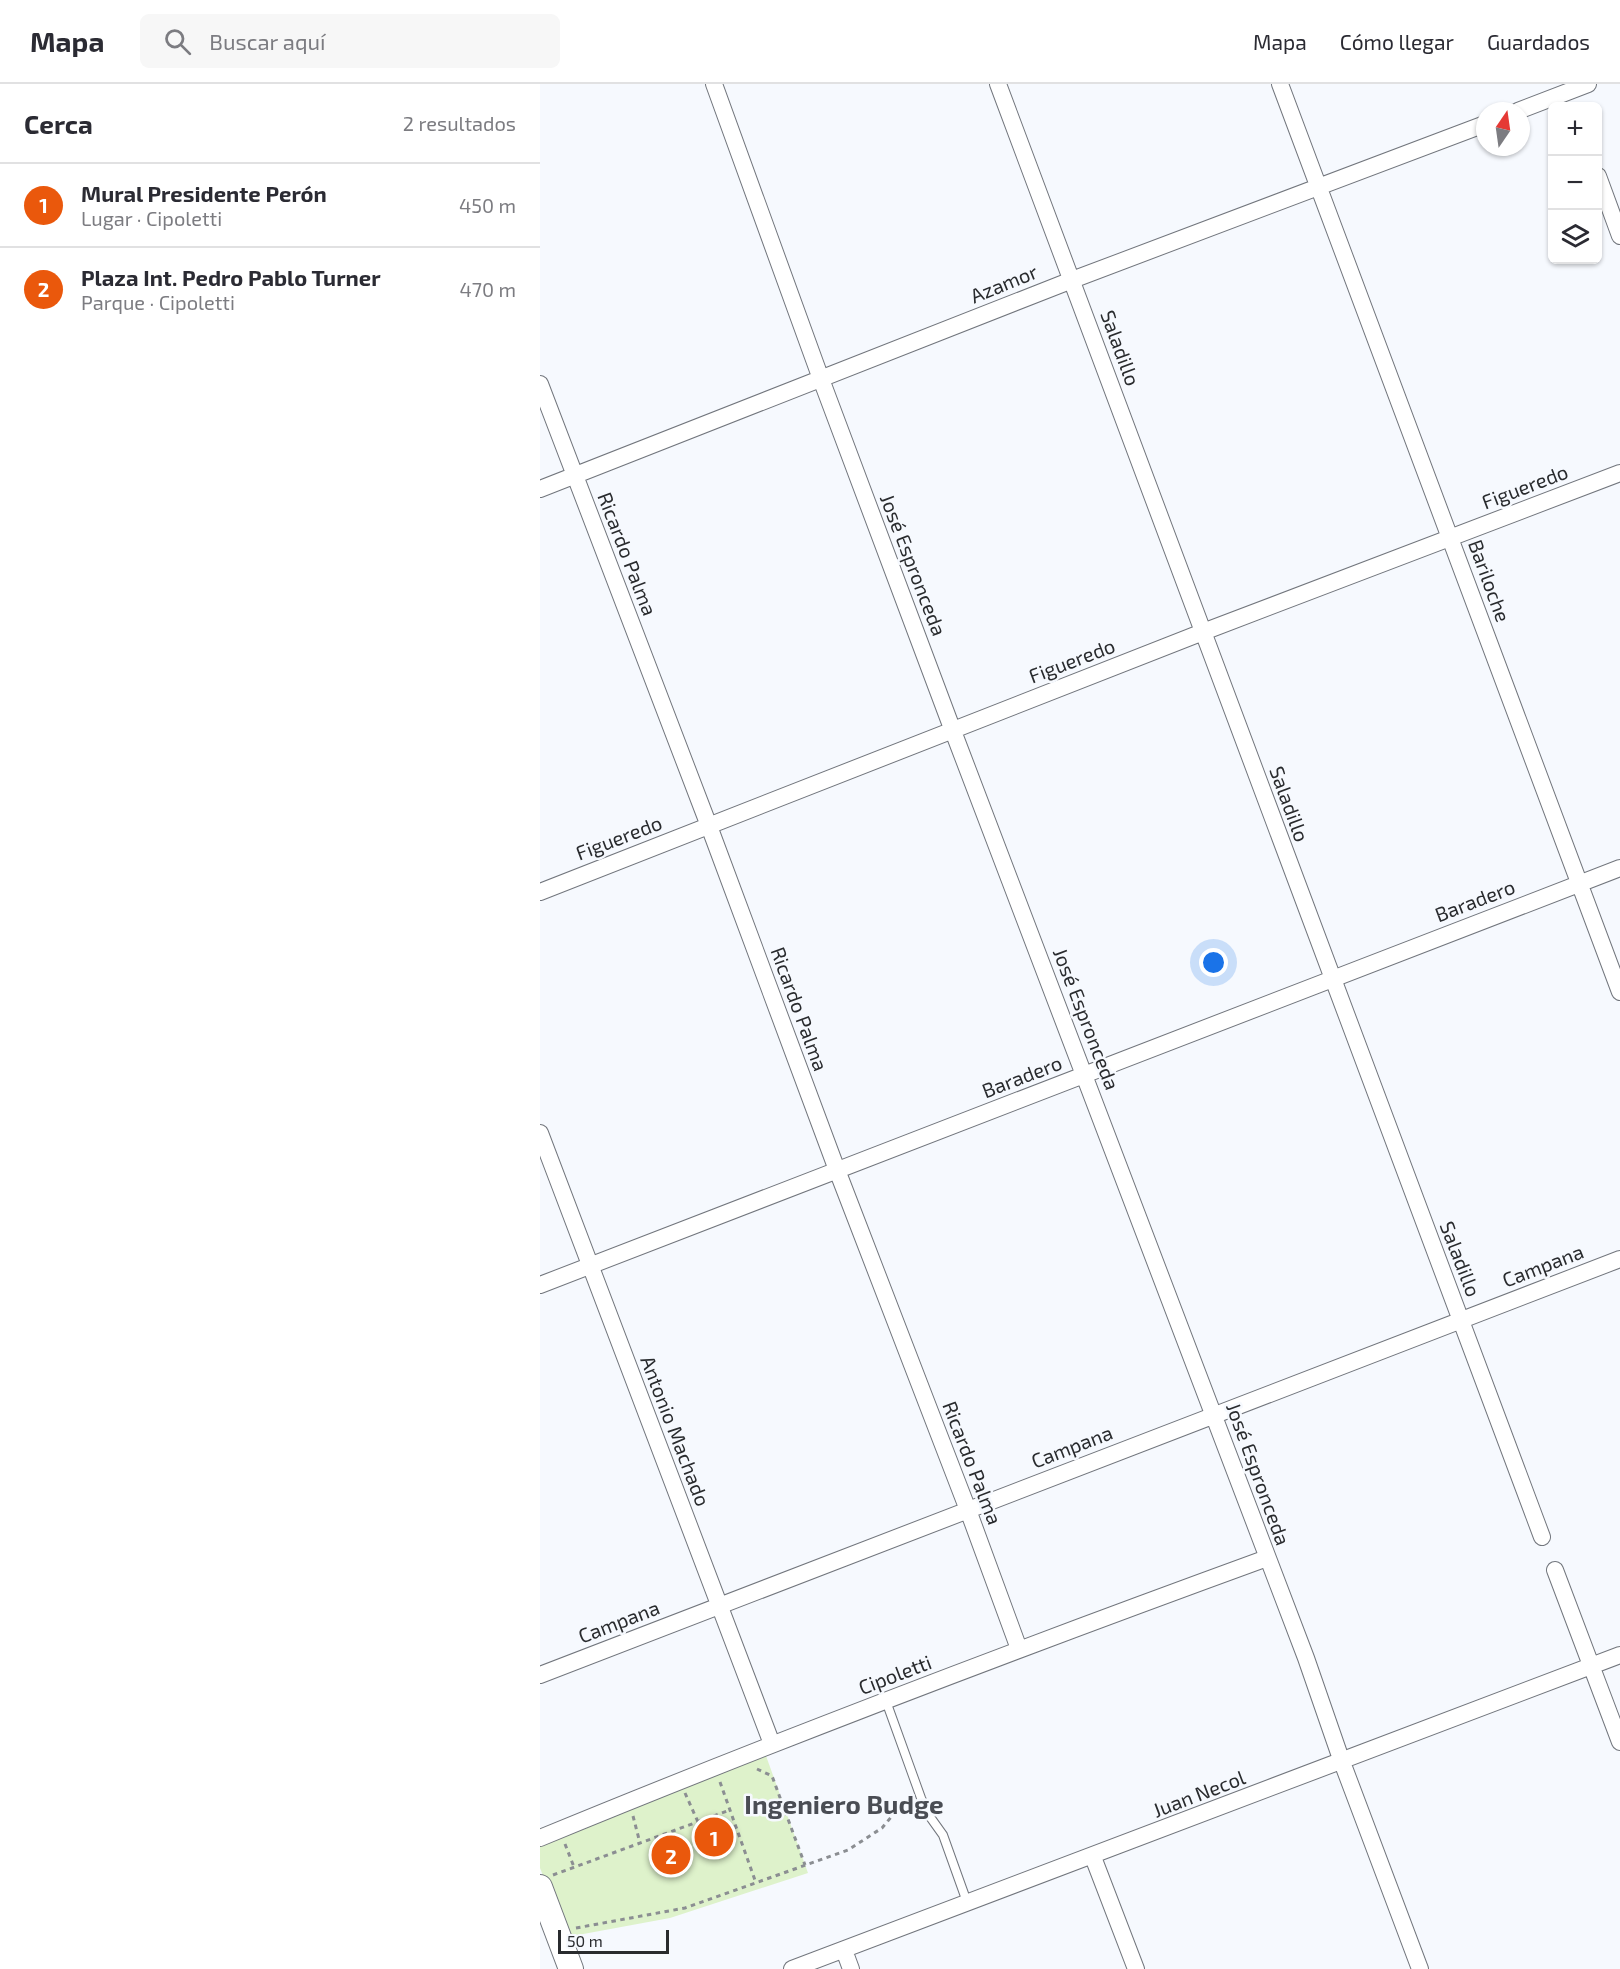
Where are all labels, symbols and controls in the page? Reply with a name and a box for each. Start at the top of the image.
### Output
search box [140,14,560,68]
text: Mapa [30,24,104,58]
icon: search [161,25,194,58]
text: Buscar aquí [209,28,325,54]
text: Mapa [1253,29,1307,54]
text: Cómo llegar [1340,29,1454,54]
text: Guardados [1487,29,1590,54]
north arrow [1476,102,1530,156]
map controls [1548,102,1602,264]
button: + [1548,102,1602,156]
text: Cerca [24,108,93,139]
text: 2 resultados [403,111,516,135]
button: − [1548,156,1602,210]
text: Mural Presidente Perón [81,180,327,206]
text: 1 [39,193,48,217]
text: 450 m [459,193,516,217]
text: Lugar · Cipoletti [81,206,222,230]
button: layers [1548,210,1602,264]
street label: Azamor [966,259,1041,307]
text: Plaza Int. Pedro Pablo Turner [81,264,381,290]
text: 2 [38,277,49,301]
text: 470 m [459,277,516,301]
text: Parque · Cipoletti [81,290,235,314]
street label: Saladillo [1096,307,1146,389]
street label: Figueredo [1478,459,1571,513]
street label: Ricardo Palma [593,489,662,619]
street label: José Espronceda [876,490,952,639]
street label: Bariloche [1464,536,1516,625]
street label: Figueredo [1025,633,1118,687]
street label: Saladillo [1265,763,1315,845]
street label: Figueredo [572,810,665,864]
street label: Baradero [1431,874,1518,926]
street label: Ricardo Palma [766,943,834,1074]
street label: José Espronceda [1049,944,1125,1093]
your location [1199,948,1228,977]
street label: Baradero [978,1050,1065,1102]
street label: Saladillo [1436,1218,1486,1300]
street label: Campana [1499,1239,1587,1292]
street label: Antonio Machado [636,1352,716,1509]
street label: Ricardo Palma [938,1398,1007,1528]
street label: José Espronceda [1222,1399,1296,1548]
street label: Campana [1028,1420,1116,1473]
street label: Campana [575,1595,663,1648]
street label: Cipoletti [855,1649,935,1699]
street label: Juan Necol [1149,1764,1248,1822]
district label: Ingeniero Budge [744,1788,944,1819]
pin: 1 [694,1814,734,1860]
pin: 2 [652,1832,690,1878]
scale bar [558,1927,669,1954]
text: 50 m [567,1931,603,1950]

